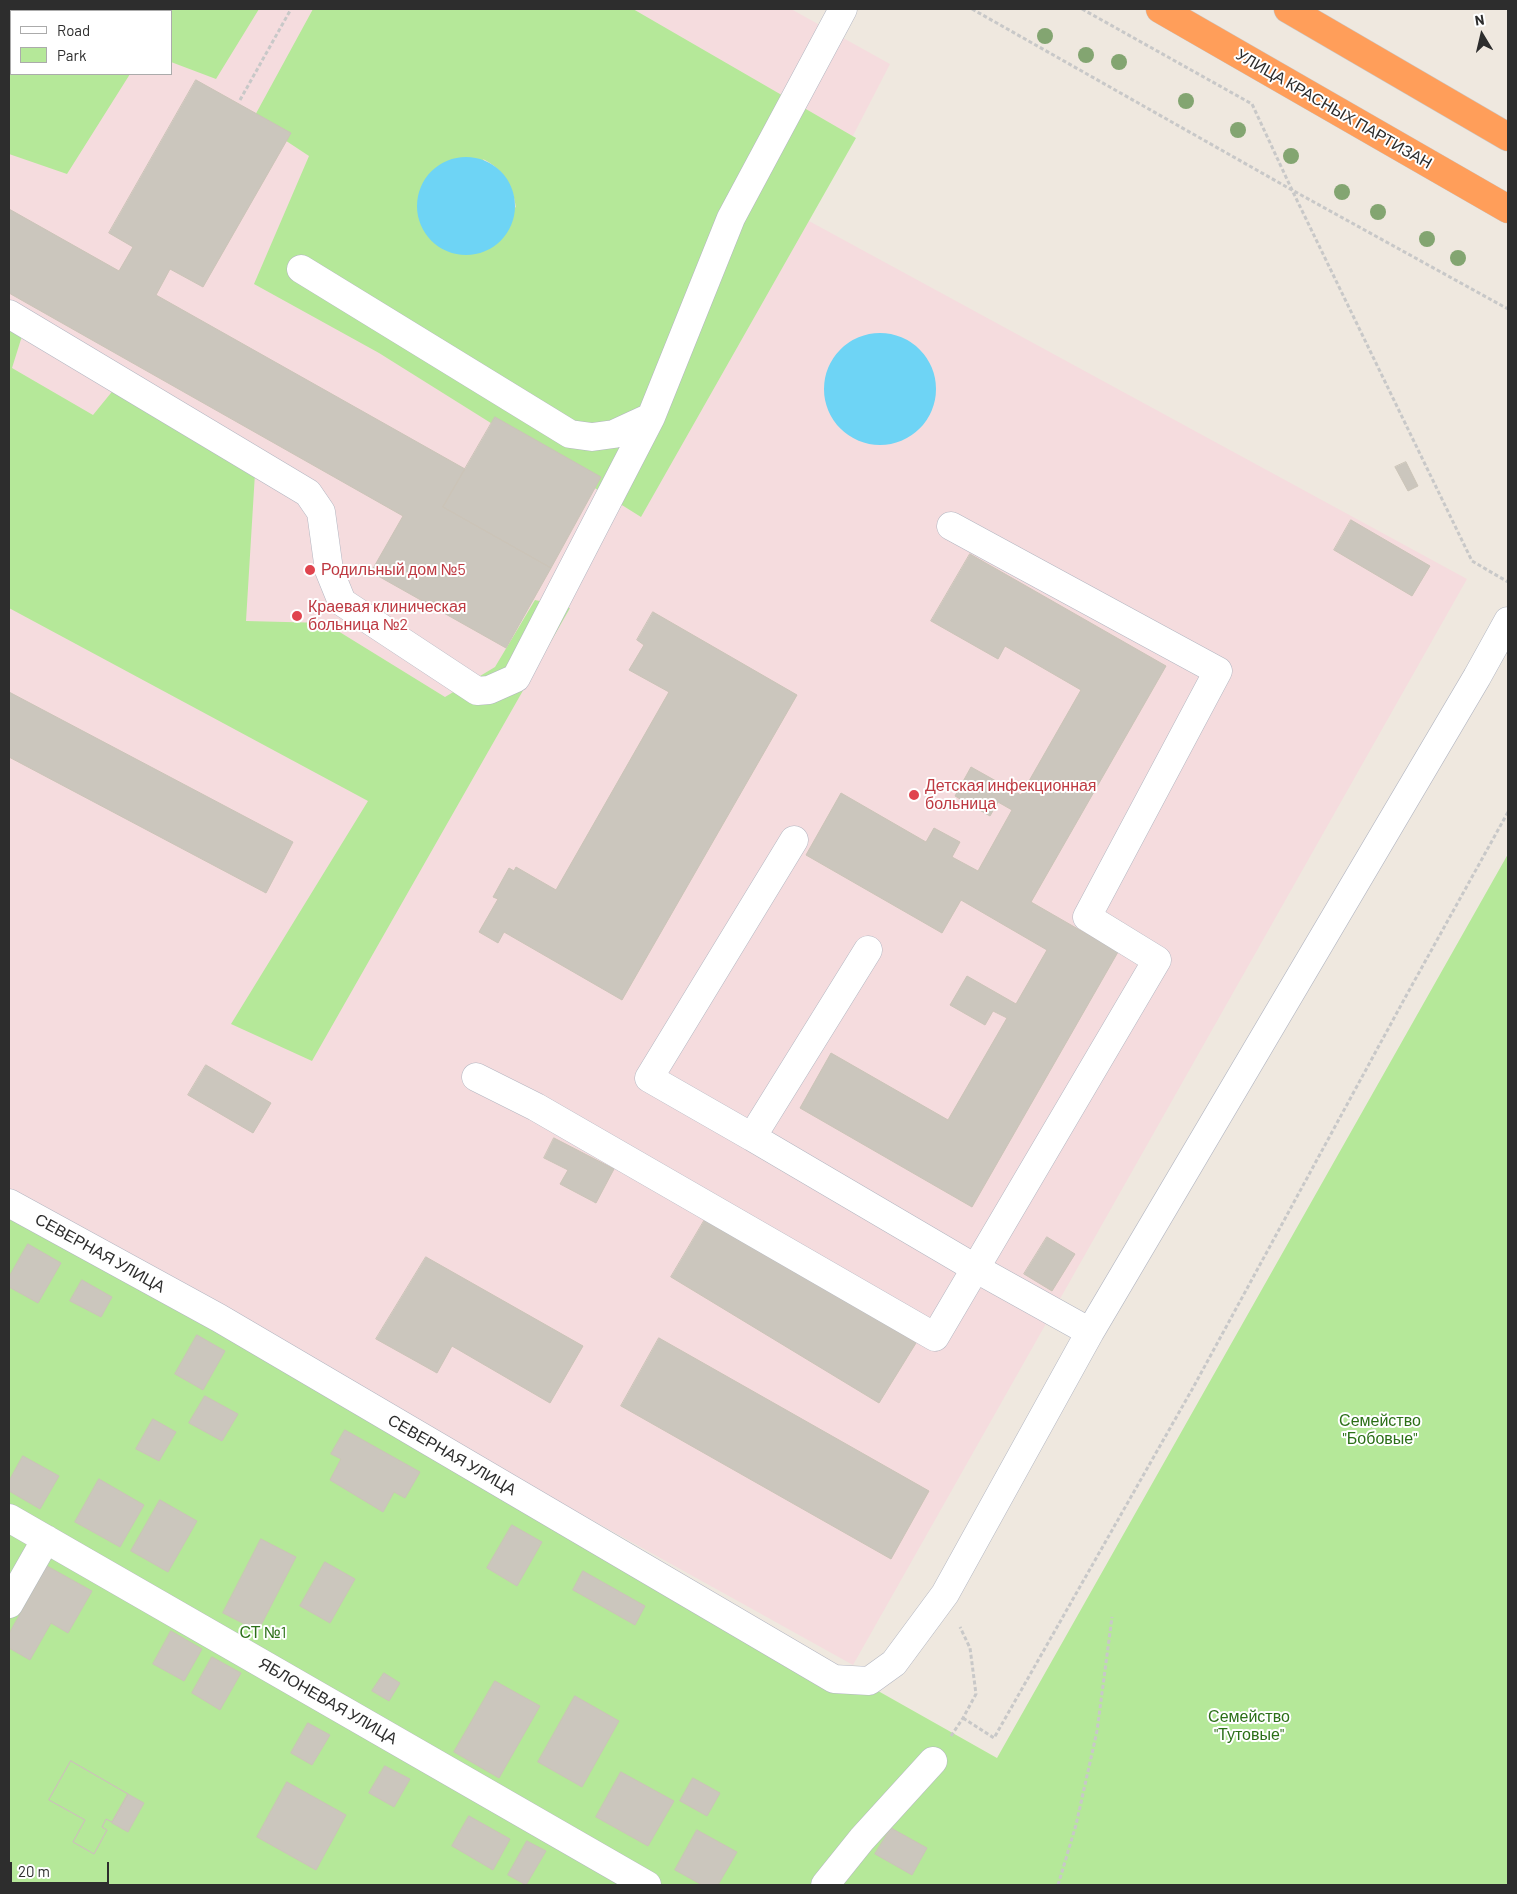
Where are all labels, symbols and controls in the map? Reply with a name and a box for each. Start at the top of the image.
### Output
legend [10,10,172,75]
north arrow [1457,10,1507,60]
text: N [1474,11,1486,29]
text: Road [57,21,90,39]
street label: УЛИЦА КРАСНЫХ ПАРТИЗАН [1233,45,1435,173]
text: Park [57,46,86,64]
place label: Родильный дом №5 [321,560,466,580]
marker: Родильный дом №5 [303,563,317,577]
place label: Краевая клиническая больница №2 [308,597,466,635]
marker: Краевая клиническая больница №2 [290,609,304,623]
place label: Детская инфекционная больница [925,776,1097,814]
marker: Детская инфекционная больница [907,788,921,802]
street label: СЕВЕРНАЯ УЛИЦА [32,1209,168,1297]
street label: СЕВЕРНАЯ УЛИЦА [384,1410,520,1500]
park label: Семейство "Бобовые" [1339,1411,1421,1449]
park label: СТ №1 [240,1623,286,1643]
street label: ЯБЛОНЕВАЯ УЛИЦА [255,1653,401,1749]
park label: Семейство "Тутовые" [1208,1707,1290,1745]
scale bar [12,1852,111,1884]
text: 20 m [18,1862,50,1880]

